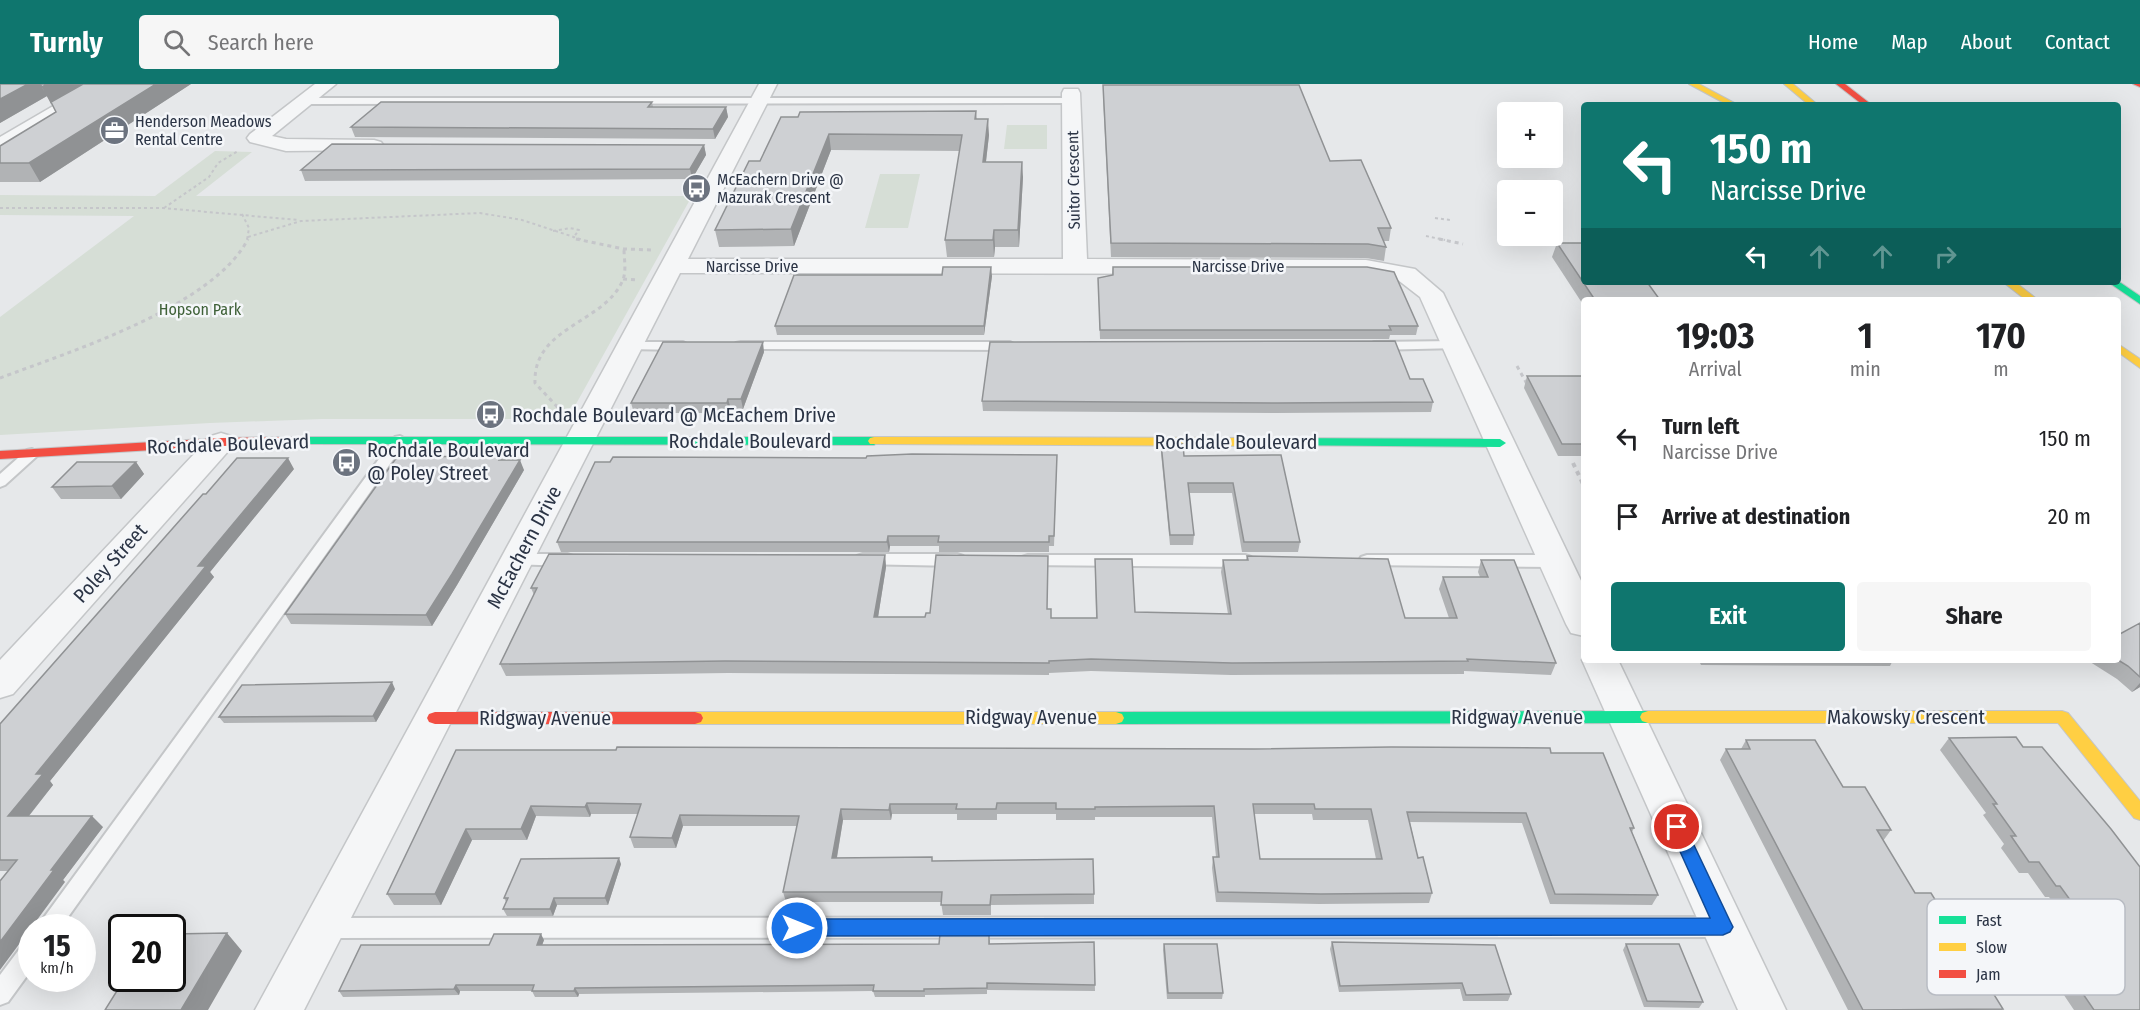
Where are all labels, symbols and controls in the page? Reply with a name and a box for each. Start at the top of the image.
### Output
search box [139,15,559,69]
text: Turnly [30,26,103,59]
icon: search [160,26,193,59]
text: Search here [208,29,314,56]
text: Home [1808,29,1858,55]
text: Map [1891,29,1928,55]
text: About [1961,29,2012,55]
text: Contact [2045,29,2110,55]
map controls [1497,102,1563,246]
button: + [1497,102,1563,168]
place label: Henderson Meadows Rental Centre [135,112,272,149]
office icon: Henderson Meadows Rental Centre [98,114,130,146]
text: 150 m [1710,124,1812,174]
icon: left [1611,126,1689,204]
street label: Suitor Crescent [1063,130,1084,230]
place label: McEachern Drive @ Mazurak Crescent [717,170,844,207]
bus stop icon: McEachern Drive @ Mazurak Crescent [680,172,712,204]
text: Narcisse Drive [1710,175,1866,207]
button: − [1497,180,1563,246]
icon: left [1740,240,1773,273]
icon: ahead [1803,240,1836,273]
icon: ahead [1866,240,1899,273]
icon: right [1929,240,1962,273]
street label: Narcisse Drive [706,257,798,276]
street label: Narcisse Drive [1192,257,1284,276]
park label: Hopson Park [159,300,242,319]
text: 19:03 [1676,314,1755,358]
text: 1 [1858,314,1873,358]
text: 170 [1976,314,2026,358]
text: Arrival [1689,357,1742,381]
text: min [1850,357,1881,381]
text: m [1993,357,2009,381]
bus stop icon: Rochdale Boulevard @ McEachem Drive [475,399,507,431]
place label: Rochdale Boulevard @ McEachem Drive [512,403,836,427]
text: Turn left [1662,413,1740,440]
icon: left [1611,422,1644,455]
text: 150 m [2039,425,2091,452]
street label: Rochdale Boulevard [146,429,310,459]
street label: Rochdale Boulevard [669,429,831,453]
street label: Rochdale Boulevard [1155,430,1317,454]
place label: Rochdale Boulevard @ Poley Street [367,438,530,485]
text: Narcisse Drive [1662,440,1778,464]
bus stop icon: Rochdale Boulevard @ Poley Street [330,446,362,478]
street label: McEachern Drive [482,482,566,612]
icon: arrive [1611,500,1644,533]
text: Arrive at destination [1662,503,1850,530]
text: 20 m [2048,503,2091,530]
street label: Poley Street [68,518,152,608]
button: Exit [1611,582,1845,651]
button: Share [1857,582,2091,651]
street label: Ridgway Avenue [965,705,1097,729]
street label: Ridgway Avenue [1451,705,1583,729]
street label: Makowsky Crescent [1827,705,1986,729]
street label: Ridgway Avenue [479,706,611,730]
pin [1651,801,1702,852]
icon: arrive [1660,810,1693,843]
position arrow [765,896,829,960]
legend [1927,899,2125,995]
text: Fast [1976,911,2003,930]
speed limit sign: 20 [108,914,186,992]
text: 15 [43,928,71,964]
text: Slow [1976,938,2007,957]
text: km/h [40,959,74,977]
text: Jam [1976,965,2001,984]

